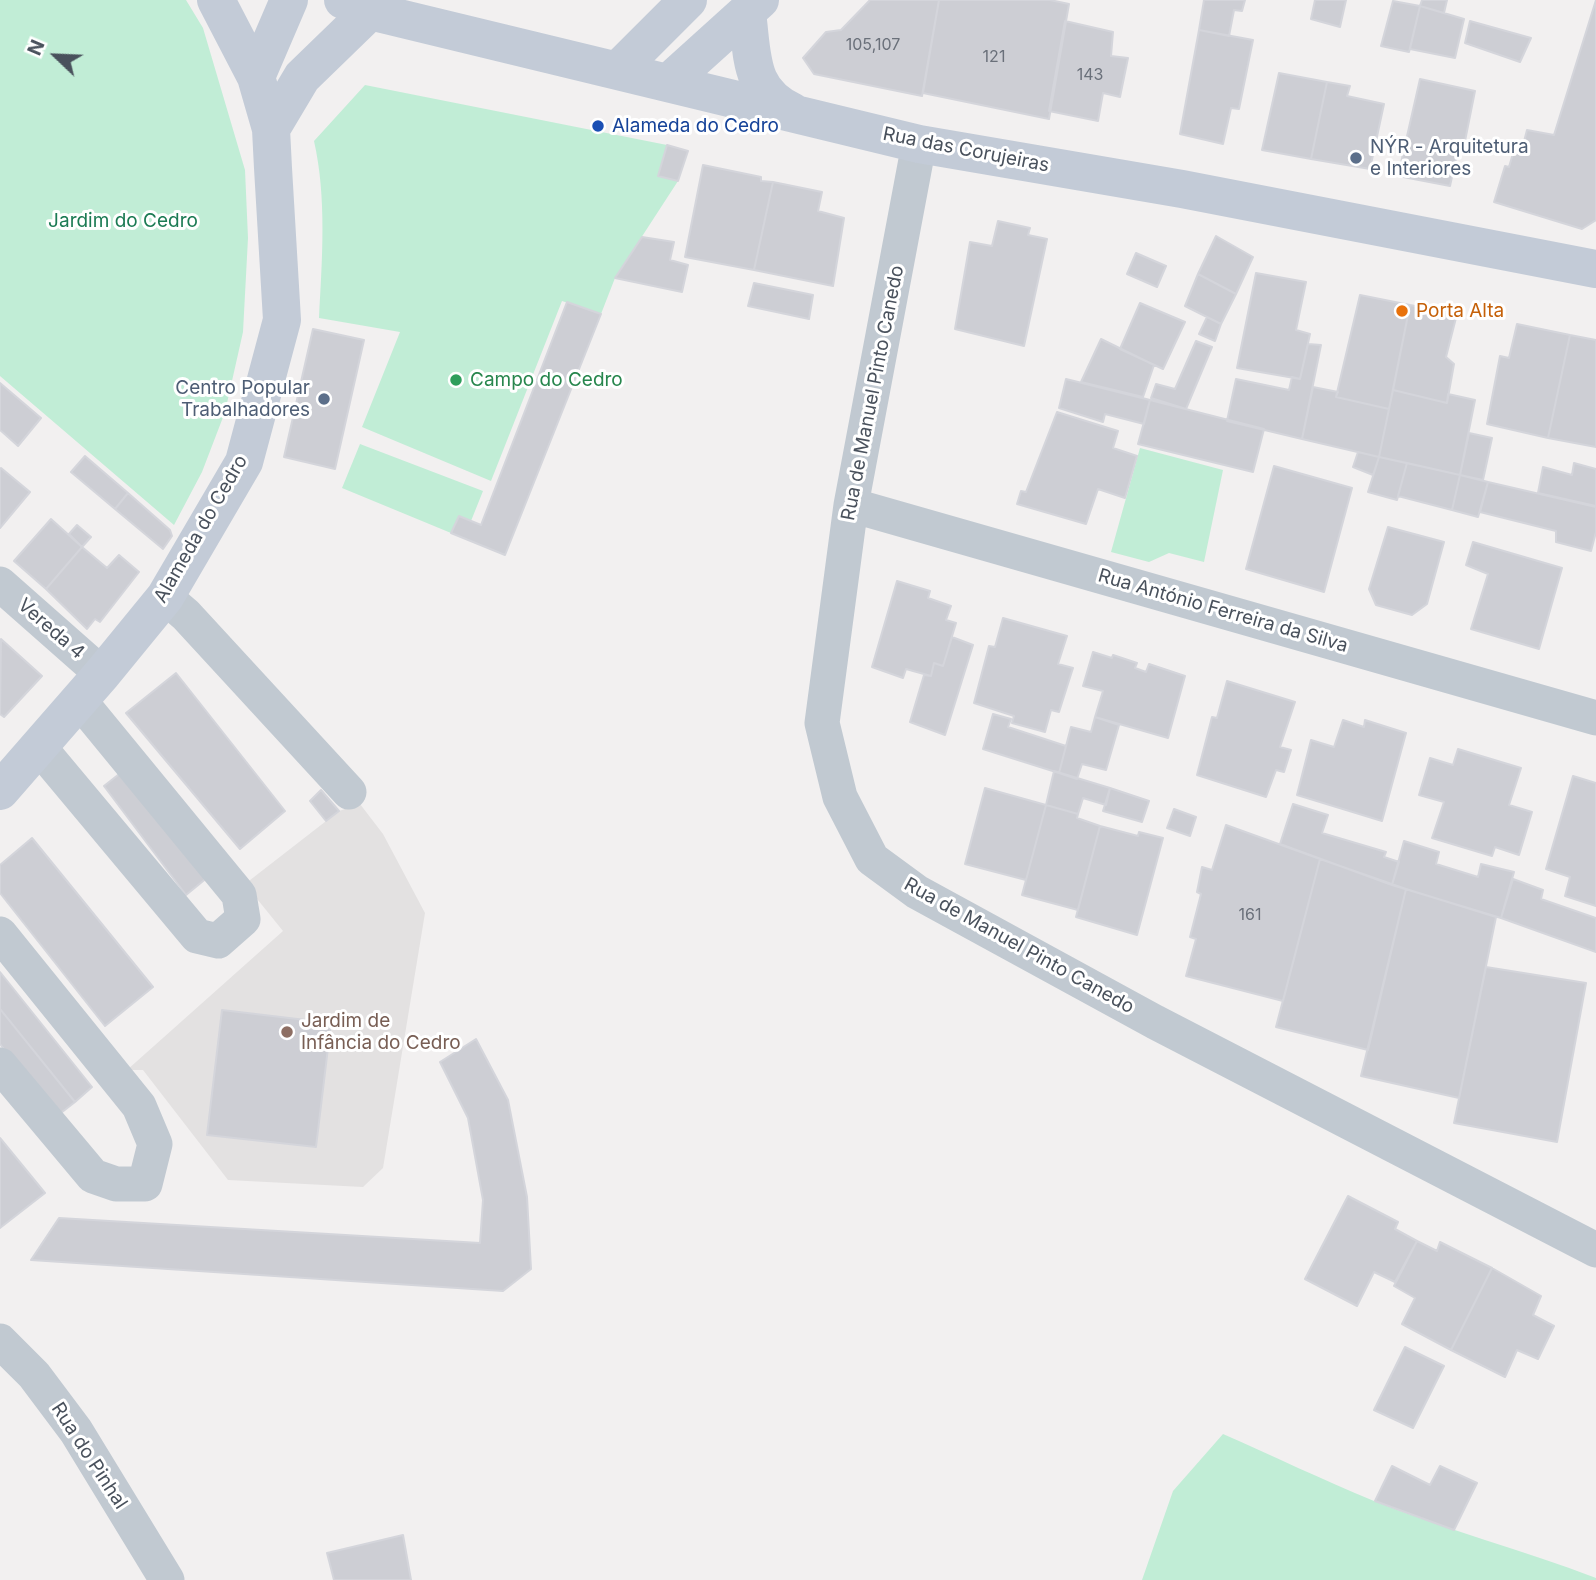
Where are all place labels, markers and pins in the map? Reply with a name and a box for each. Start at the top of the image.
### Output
place label: Alameda do Cedro [612,115,779,137]
marker: Alameda do Cedro [590,118,606,134]
place label: NÝR - Arquitetura e Interiores [1370,136,1529,180]
marker: NÝR - Arquitetura e Interiores [1348,150,1364,166]
place label: Porta Alta [1416,300,1504,322]
marker: Porta Alta [1394,303,1410,319]
place label: Campo do Cedro [470,369,623,391]
marker: Campo do Cedro [448,372,464,388]
place label: Centro Popular Trabalhadores [175,377,310,421]
marker: Centro Popular Trabalhadores [316,391,332,407]
place label: Jardim de Infância do Cedro [301,1010,461,1054]
marker: Jardim de Infância do Cedro [279,1024,295,1040]

